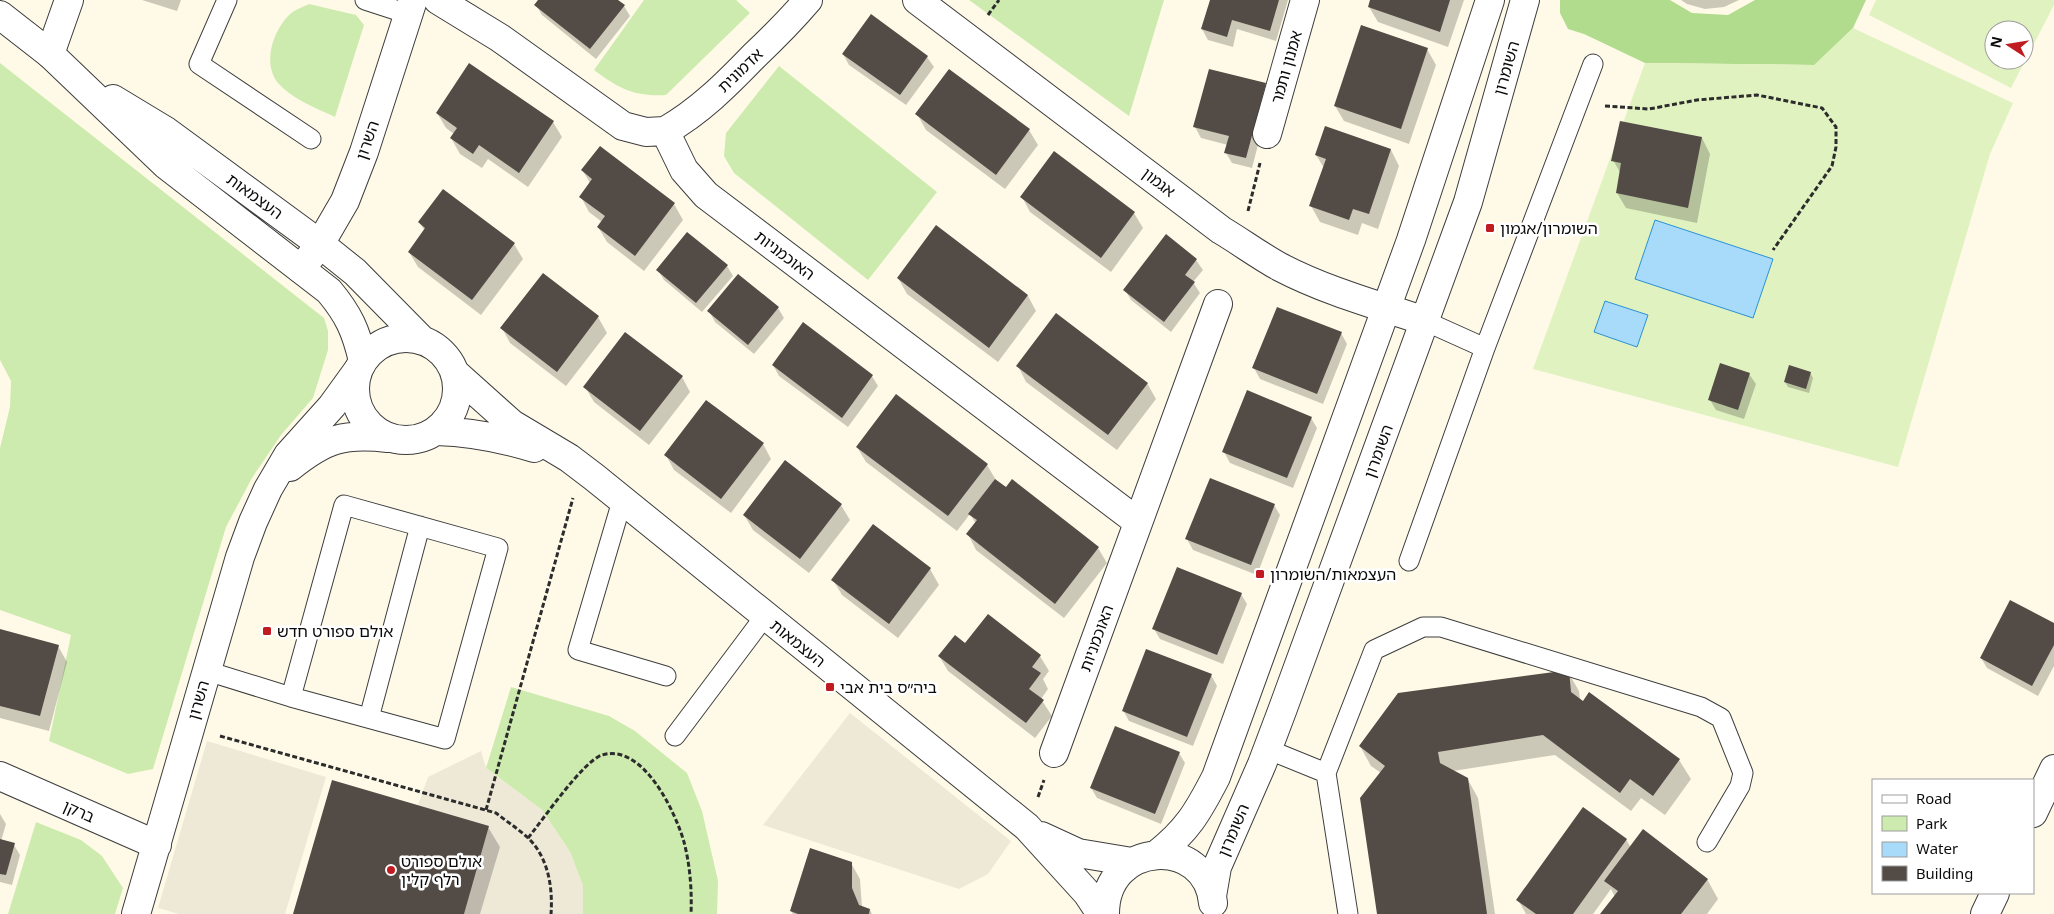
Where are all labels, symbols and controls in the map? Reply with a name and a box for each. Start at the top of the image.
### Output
north arrow [1984,20,2034,70]
street label: אמנון ותמר [1265,28,1307,106]
text: N [1985,35,2006,50]
street label: השומרון [1488,38,1524,98]
street label: אדמונית [713,43,767,97]
street label: השרון [350,117,384,163]
street label: אגמון [1138,162,1180,202]
street label: העצמאות [222,168,288,224]
place label: השומרון/אגמון [1500,217,1598,239]
marker: השומרון/אגמון [1484,222,1496,234]
street label: האוכמניות [750,225,820,285]
street label: השומרון [1358,421,1398,481]
place label: העצמאות/השומרון [1270,563,1396,585]
marker: העצמאות/השומרון [1254,568,1266,580]
street label: האוכמניות [1074,601,1118,675]
street label: העצמאות [766,614,830,672]
place label: אולם ספורט חדש [277,620,393,642]
marker: אולם ספורט חדש [261,625,273,637]
place label: ביה״ס בית אבי [840,676,937,698]
street label: השרון [182,678,214,722]
marker: ביה״ס בית אבי [824,681,836,693]
legend [1872,779,2034,894]
text: Road [1916,788,1952,808]
street label: ברקן [60,794,98,828]
street label: השומרון [1212,800,1254,860]
text: Park [1916,813,1948,833]
text: Water [1916,838,1958,858]
place label: אולם ספורט רלף קלין [401,850,482,890]
text: Building [1916,863,1973,883]
marker: אולם ספורט רלף קלין [385,864,397,876]

